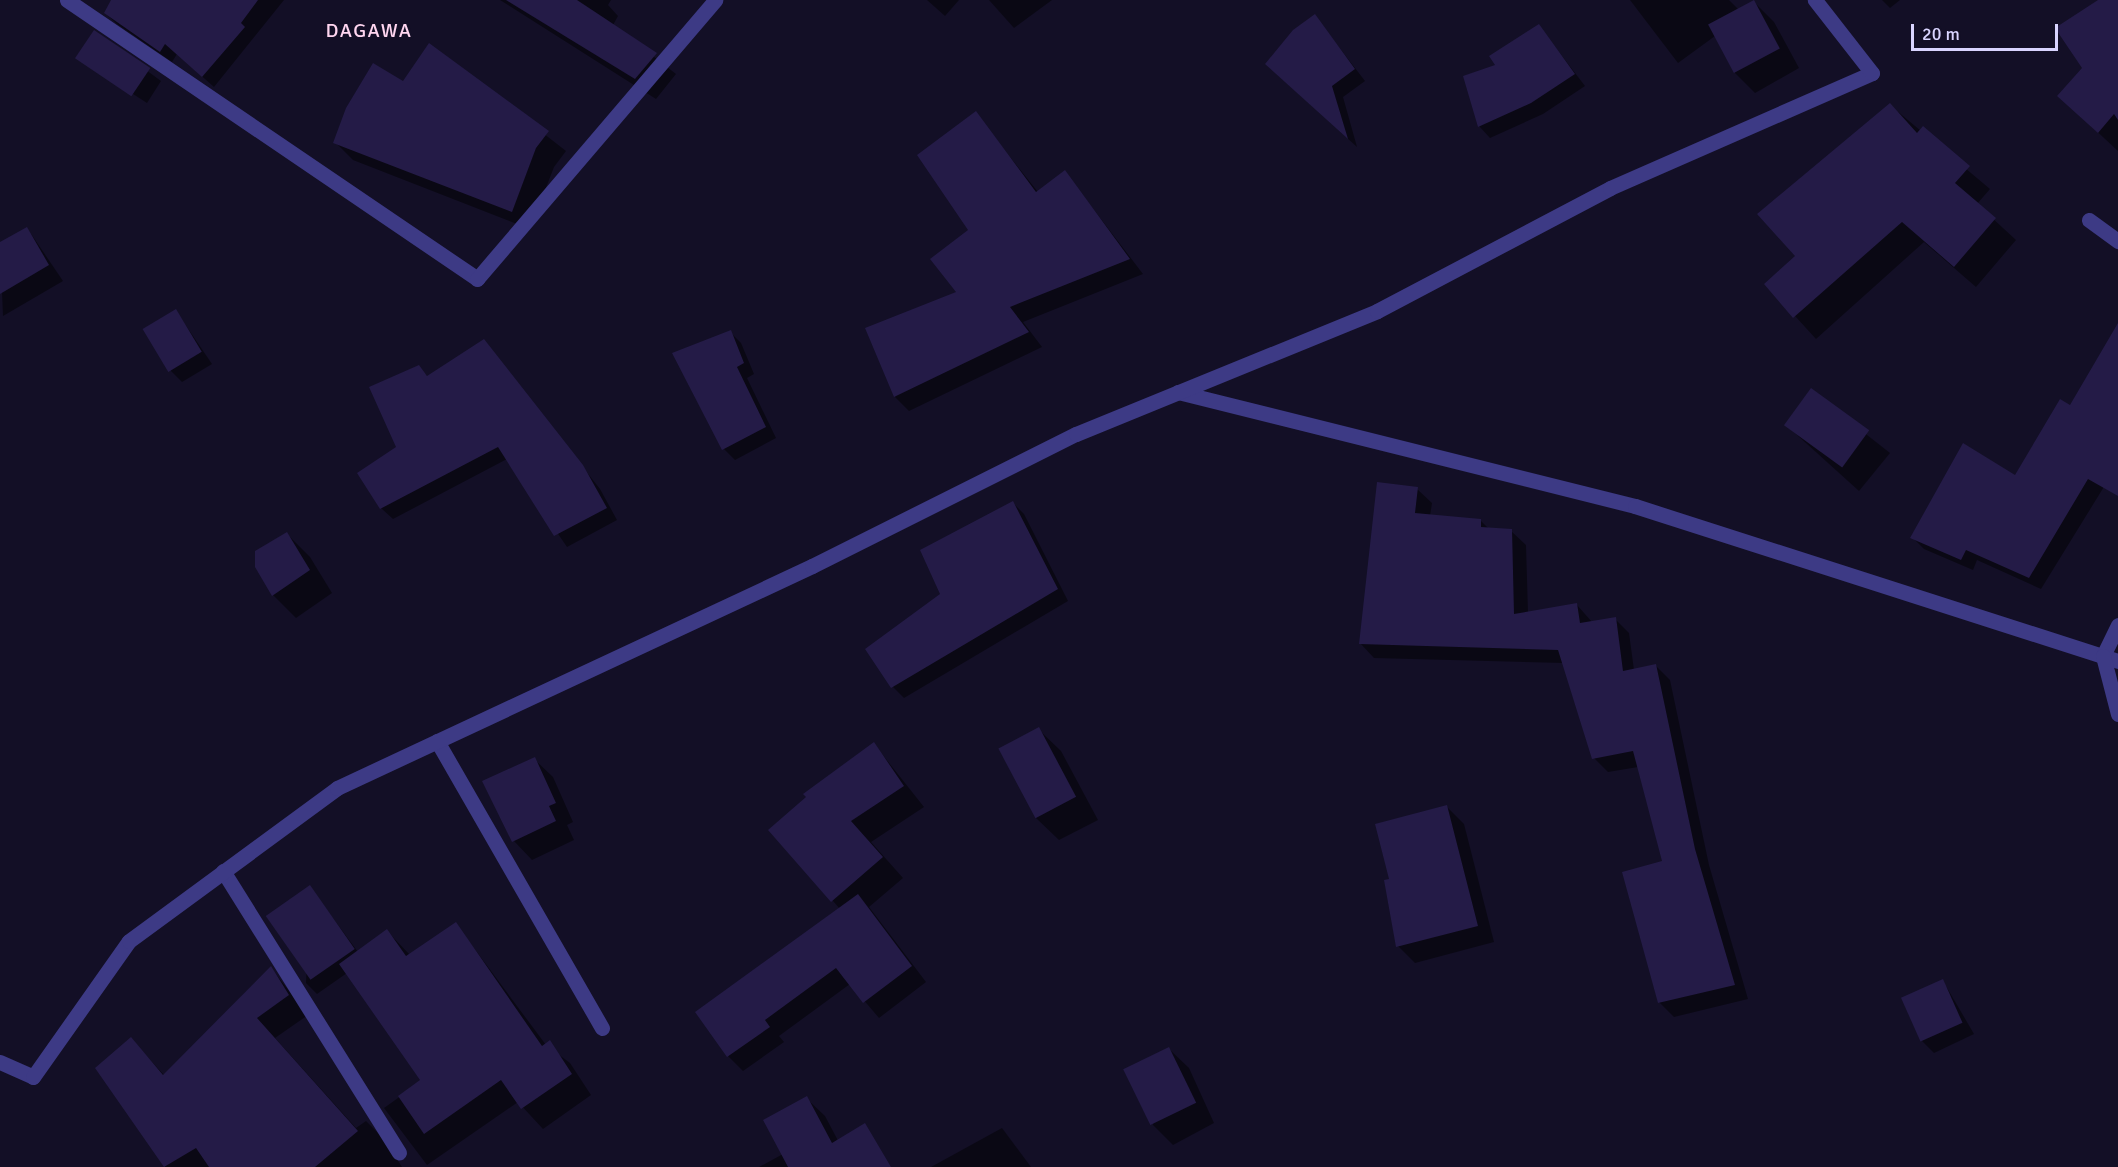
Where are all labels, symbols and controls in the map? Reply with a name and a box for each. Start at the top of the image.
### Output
scale bar [1914,12,2061,50]
district label: DAGAWA [326,18,412,42]
text: 20 m [1922,23,1960,45]

